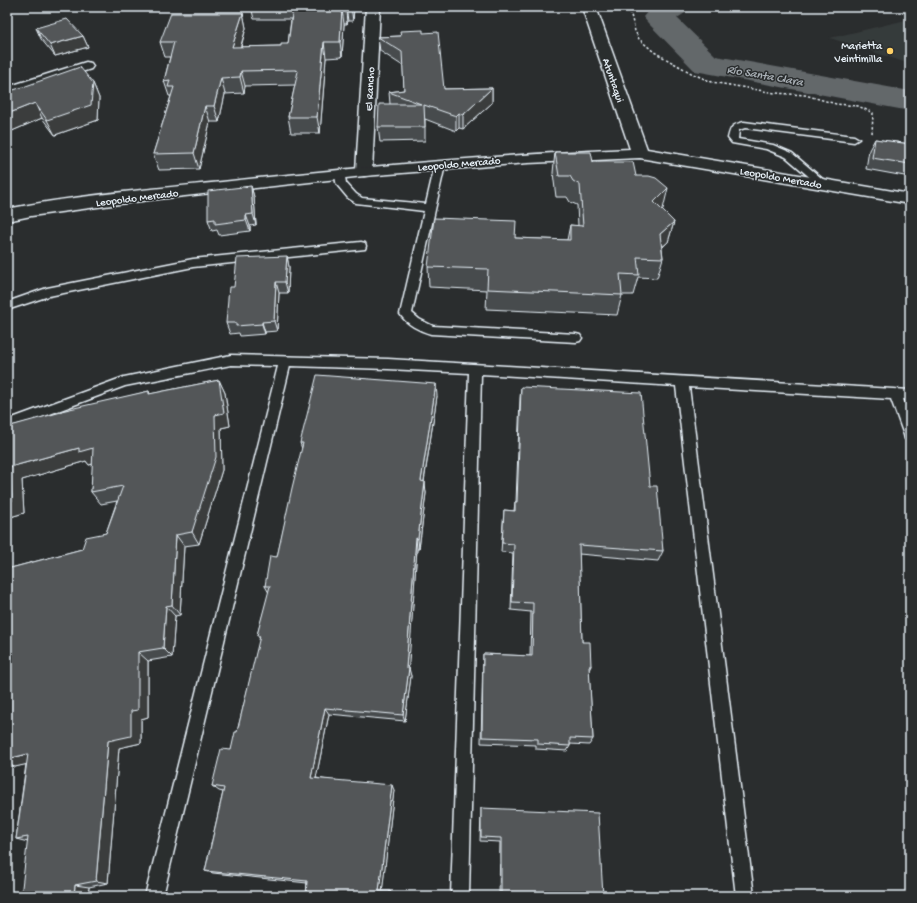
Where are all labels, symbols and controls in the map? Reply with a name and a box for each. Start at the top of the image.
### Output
place label: Marietta Veintimilla [834,41,883,66]
marker: Marietta Veintimilla [885,46,895,56]
street label: Atuntaqui [599,57,625,104]
water label: Río Santa Clara [726,63,805,91]
street label: El Rancho [364,66,378,112]
street label: Leopoldo Mercado [417,155,501,175]
street label: Leopoldo Mercado [739,166,823,192]
street label: Leopoldo Mercado [95,188,179,210]

